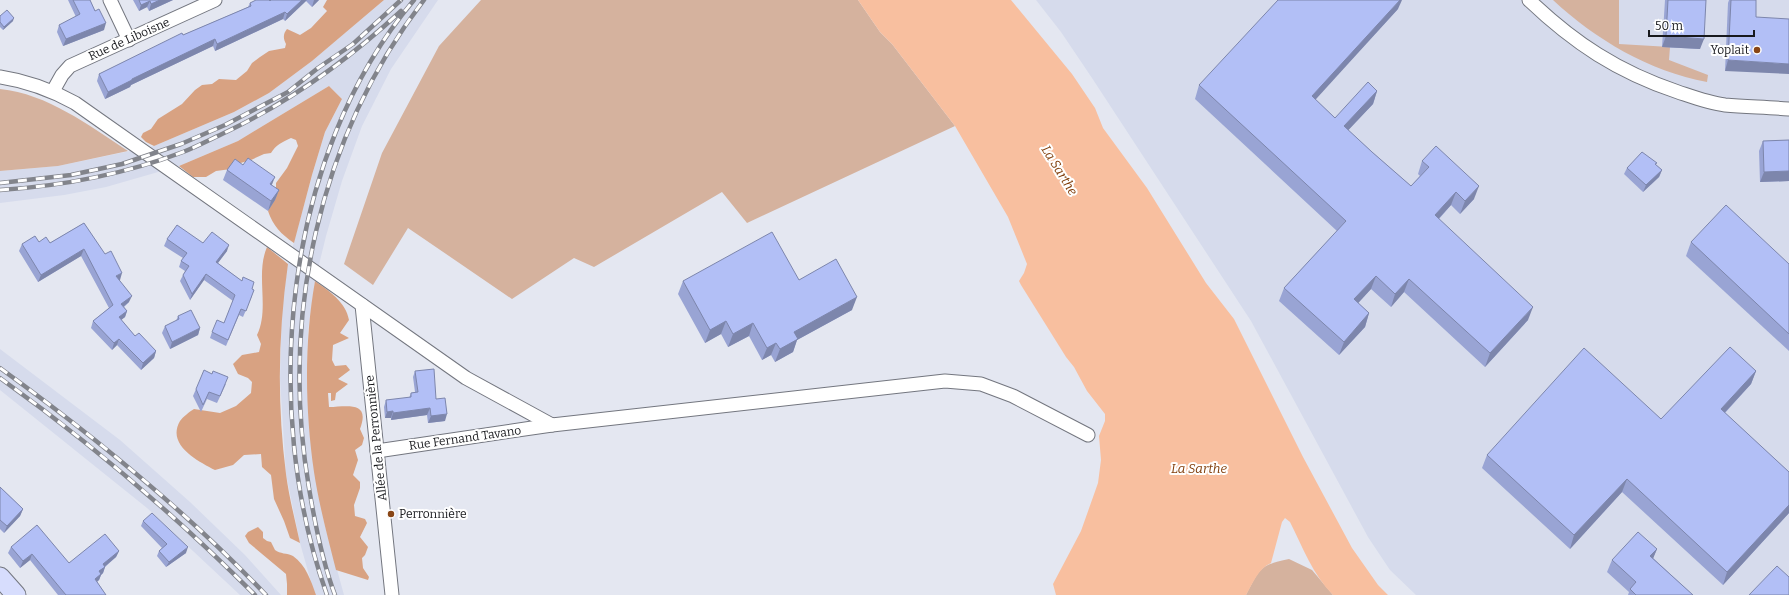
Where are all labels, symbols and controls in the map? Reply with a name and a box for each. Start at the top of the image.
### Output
scale bar [1649,12,1754,38]
street label: Rue de Liboisne [86,15,172,63]
text: 50 m [1655,19,1684,33]
place label: Yoplait [1710,43,1750,57]
marker: Yoplait [1752,45,1762,55]
water label: La Sarthe [1038,143,1081,198]
street label: Allée de la Perronnière [362,374,390,502]
street label: Rue Fernand Tavano [408,423,522,453]
water label: La Sarthe [1171,461,1227,476]
place label: Perronnière [399,507,467,521]
marker: Perronnière [386,509,396,519]

